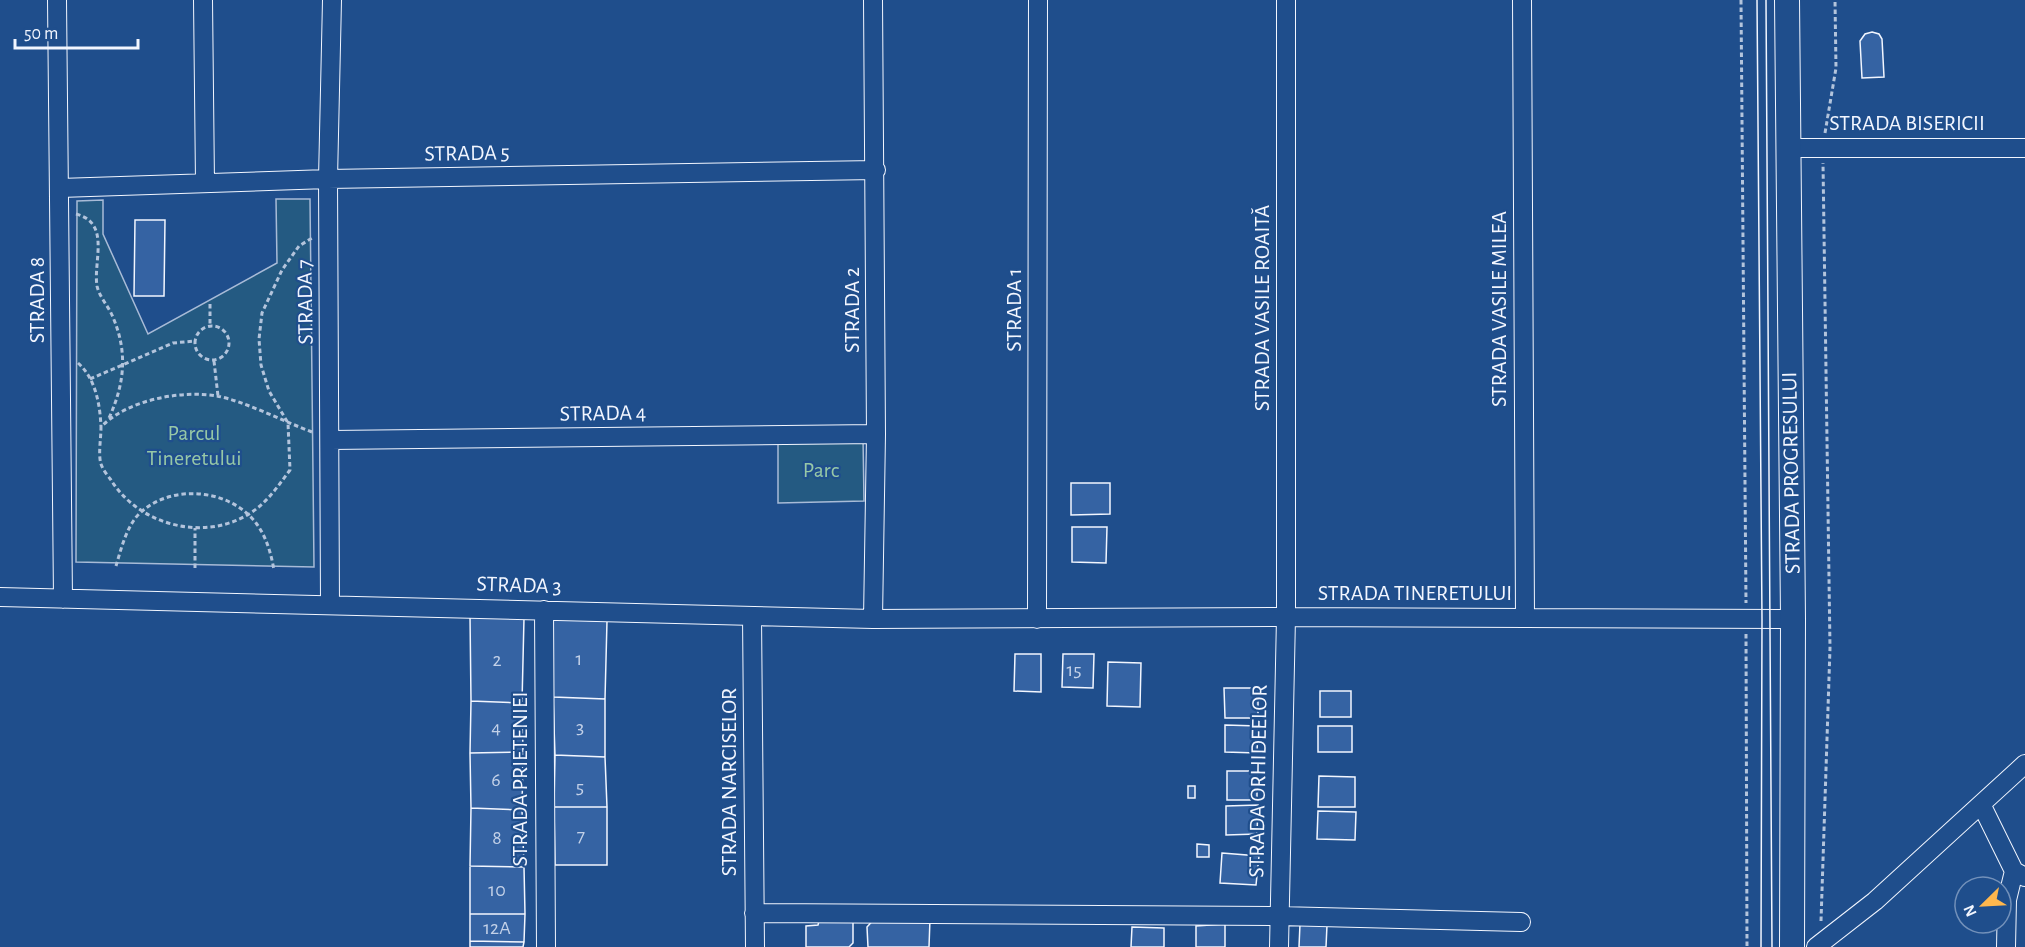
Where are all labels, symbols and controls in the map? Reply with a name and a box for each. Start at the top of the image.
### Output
scale bar [15,12,138,50]
text: 50 m [24,25,58,43]
street label: STRADA BISERICII [1829,112,1985,134]
street label: STRADA 5 [424,141,510,165]
street label: STRADA VASILE ROAITĂ [1251,204,1273,411]
street label: STRADA VASILE MILEA [1488,211,1510,407]
street label: STRADA 8 [26,257,48,343]
street label: STRADA 7 [293,259,317,345]
street label: STRADA 2 [841,267,863,353]
street label: STRADA 1 [1003,268,1025,352]
street label: STRADA PROGRESULUI [1778,372,1804,574]
street label: STRADA 4 [560,401,646,425]
park label: Parcul Tineretului [146,422,242,469]
park label: Parc [803,459,840,481]
street label: STRADA 3 [476,573,562,597]
street label: STRADA TINERETULUI [1318,582,1512,604]
house number: 1 [576,649,582,669]
house number: 2 [492,650,502,670]
house number: 15 [1066,660,1082,680]
street label: STRADA ORHIDEELOR [1245,684,1271,878]
street label: STRADA NARCISELOR [718,688,740,876]
street label: STRADA PRIETENIEI [509,692,531,866]
house number: 3 [576,717,584,737]
house number: 4 [491,718,501,738]
house number: 6 [491,770,501,790]
house number: 5 [576,777,584,797]
house number: 7 [577,826,585,846]
house number: 8 [492,828,502,848]
north arrow [1953,875,2013,935]
house number: 10 [488,880,506,900]
text: N [1961,902,1980,919]
house number: 12A [483,918,511,938]

